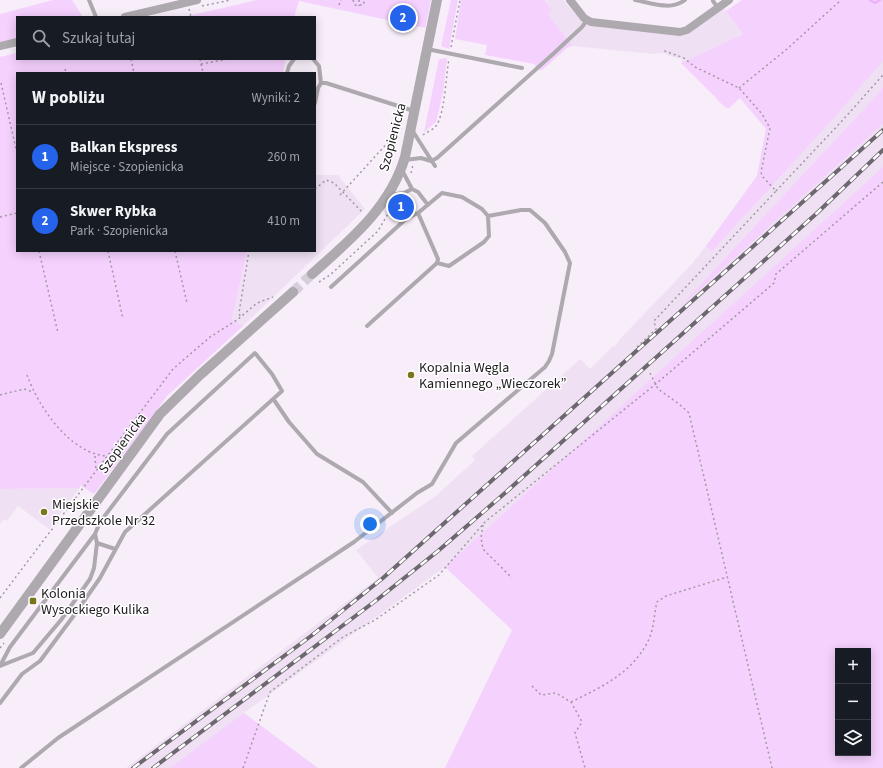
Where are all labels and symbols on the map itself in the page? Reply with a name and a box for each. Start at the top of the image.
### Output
pin: 2 [390,3,416,33]
street label: Szopienicka [374,101,412,174]
pin: 1 [388,192,414,222]
place label: Kopalnia Węgla Kamiennego „Wieczorek” [419,358,566,394]
marker: Kopalnia Węgla Kamiennego „Wieczorek” [406,370,416,380]
street label: Szopienicka [94,409,152,478]
place label: Miejskie Przedszkole Nr 32 [52,495,155,531]
marker: Miejskie Przedszkole Nr 32 [39,507,49,517]
your location [360,514,380,534]
place label: Kolonia Wysockiego Kulika [41,584,149,620]
marker: Kolonia Wysockiego Kulika [28,596,38,606]

